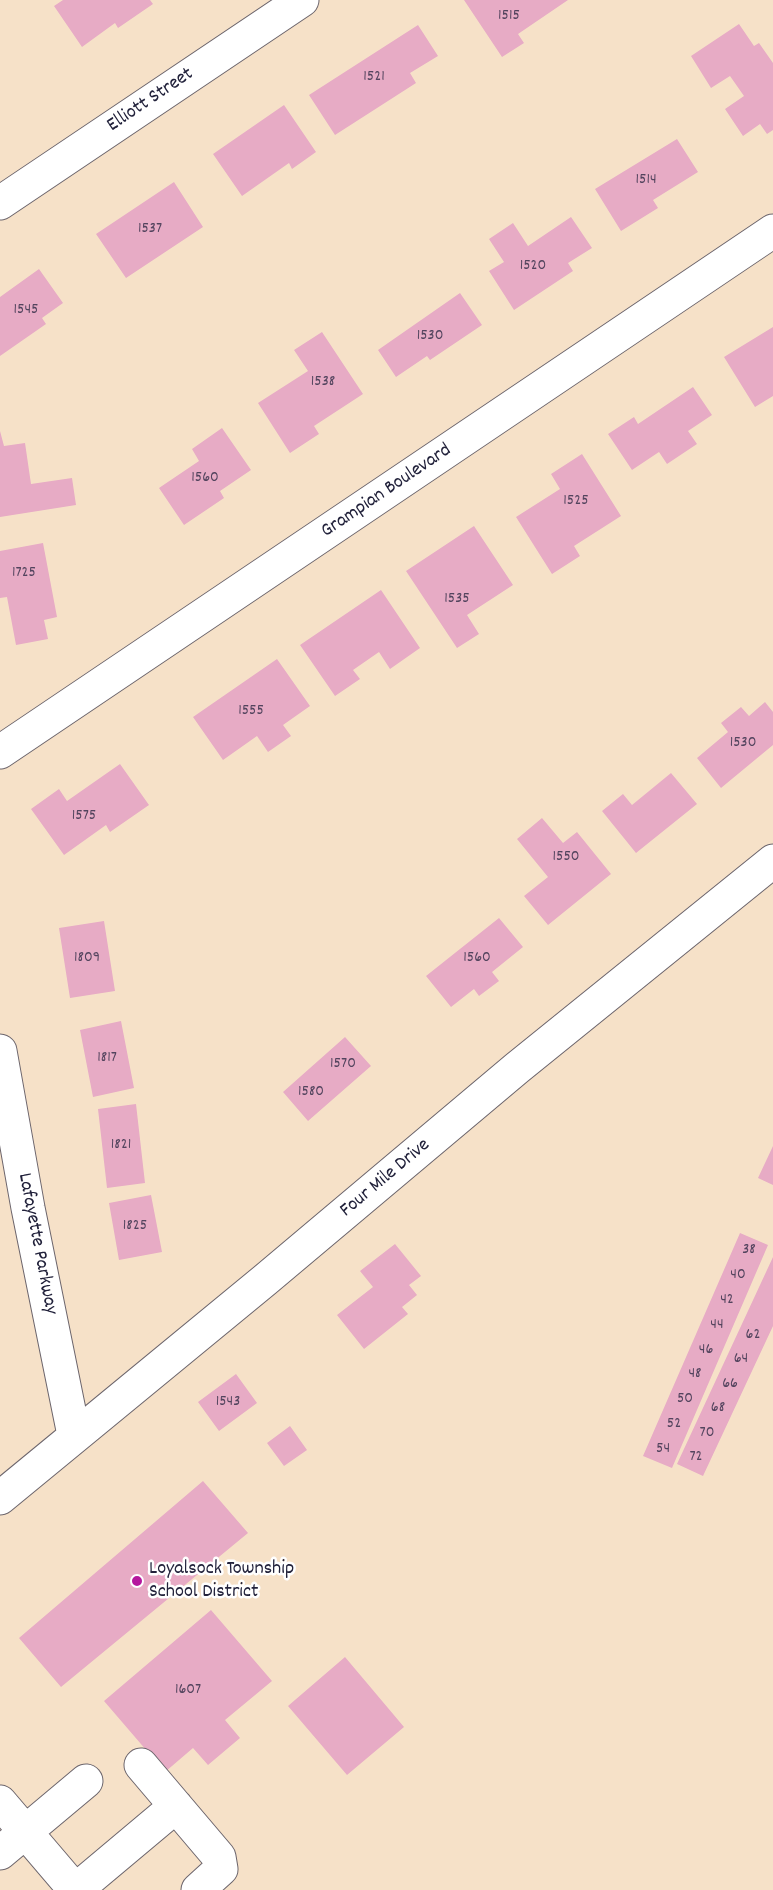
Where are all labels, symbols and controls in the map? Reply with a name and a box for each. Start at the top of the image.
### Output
house number: 1515 [498,7,520,27]
street label: Elliott Street [103,63,199,139]
house number: 1521 [363,68,385,88]
house number: 1514 [635,171,657,191]
house number: 1537 [138,220,162,240]
house number: 1520 [520,257,546,277]
house number: 1545 [14,301,38,321]
house number: 1530 [417,327,443,347]
house number: 1538 [311,373,335,393]
street label: Grampian Boulevard [317,440,457,544]
house number: 1560 [191,469,219,489]
house number: 1525 [563,492,589,512]
house number: 1725 [12,564,36,584]
house number: 1535 [444,590,470,610]
house number: 1555 [238,702,264,722]
house number: 1530 [730,734,756,754]
house number: 1575 [72,807,96,827]
house number: 1550 [552,848,580,868]
house number: 1809 [74,949,100,969]
house number: 1560 [463,949,491,969]
house number: 1817 [97,1049,117,1069]
house number: 1570 [330,1055,356,1075]
house number: 1580 [298,1083,324,1103]
street label: Four Mile Drive [336,1134,436,1224]
house number: 1821 [111,1136,131,1156]
street label: Lafayette Parkway [11,1171,61,1317]
house number: 1825 [123,1217,147,1237]
house number: 38 [742,1241,756,1261]
house number: 40 [730,1266,746,1286]
house number: 42 [720,1291,734,1311]
house number: 44 [710,1316,724,1336]
house number: 62 [746,1326,760,1346]
house number: 46 [699,1341,713,1361]
house number: 64 [734,1350,748,1370]
house number: 48 [688,1365,702,1385]
house number: 66 [722,1375,738,1395]
house number: 50 [677,1390,693,1410]
house number: 1543 [216,1393,240,1413]
house number: 68 [711,1399,725,1419]
house number: 52 [667,1415,681,1435]
house number: 70 [700,1424,714,1444]
house number: 54 [656,1440,670,1460]
house number: 72 [689,1448,703,1468]
place label: Loyalsock Township School District [149,1558,294,1605]
marker: Loyalsock Township School District [130,1574,144,1588]
house number: 1607 [175,1681,201,1701]

